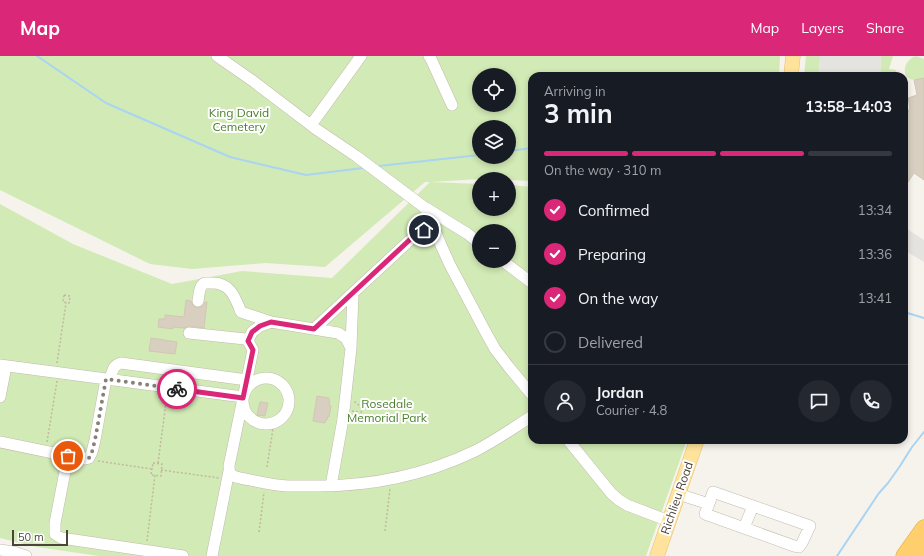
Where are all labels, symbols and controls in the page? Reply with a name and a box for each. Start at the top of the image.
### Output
text: Map [20,16,60,40]
text: Map [750,19,779,37]
text: Layers [801,19,844,37]
text: Share [866,19,904,37]
map controls [472,68,516,268]
button: locate [472,68,516,112]
text: Arriving in [544,83,606,99]
text: 3 min [544,97,613,130]
text: 13:58–14:03 [805,97,892,116]
park label: King David Cemetery [209,105,269,134]
button: layers [472,120,516,164]
text: On the way · 310 m [544,162,661,178]
button: + [472,172,516,216]
icon: check [544,199,566,221]
text: Confirmed [578,201,649,220]
text: 13:34 [858,202,892,218]
pin [407,213,441,247]
icon: home [413,219,435,241]
button: − [472,224,516,268]
icon: check [544,243,566,265]
text: Preparing [578,245,646,264]
text: 13:36 [858,246,892,262]
icon: check [544,287,566,309]
text: On the way [578,289,658,308]
text: 13:41 [858,290,892,306]
text: Delivered [578,333,643,352]
courier [157,369,197,409]
icon: bike [166,378,188,400]
button: person [544,380,586,422]
button: chat [798,380,840,422]
button: phone [850,380,892,422]
text: Jordan [596,383,644,402]
park label: Rosedale Memorial Park [347,396,428,425]
text: Courier · 4.8 [596,402,667,418]
pin [51,439,85,473]
icon: bag [57,445,79,467]
street label: Richlieu Road [657,460,696,536]
scale bar [12,528,68,547]
text: 50 m [18,530,44,544]

